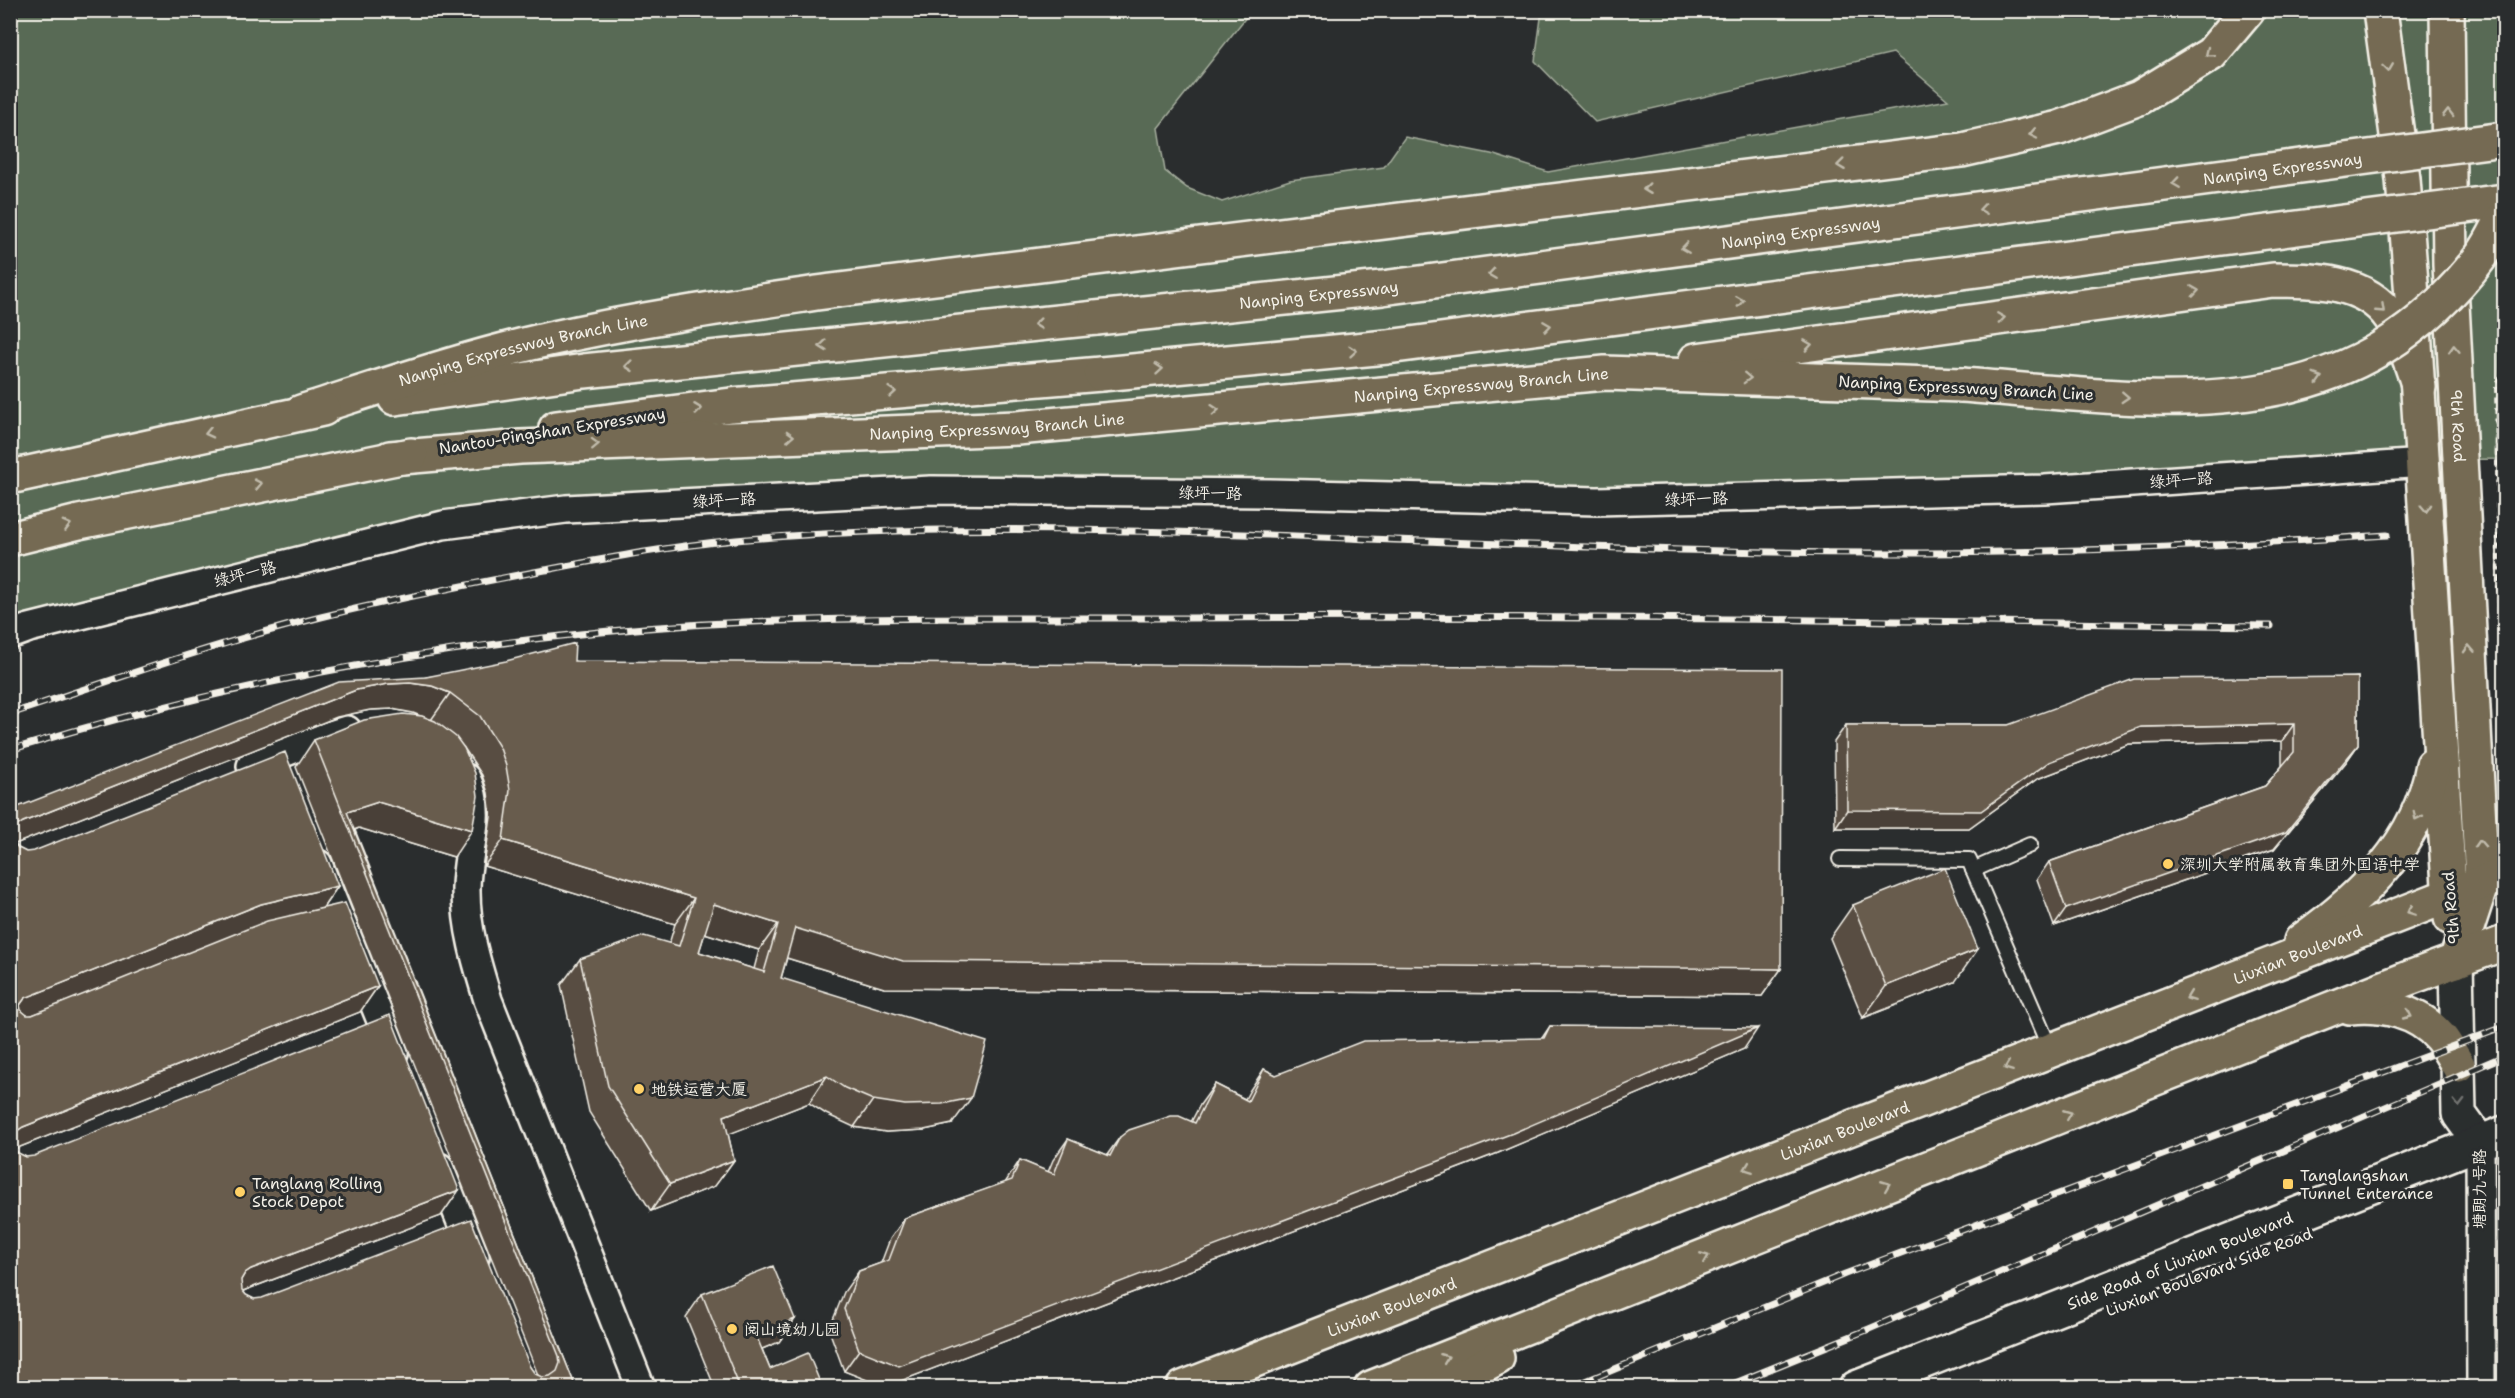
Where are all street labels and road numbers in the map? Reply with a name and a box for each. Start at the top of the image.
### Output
street label: Nanping Expressway [2202,147,2363,189]
street label: Nanping Expressway [1720,211,1882,253]
street label: Nanping Expressway [1238,275,1400,313]
street label: Nanping Expressway Branch Line [396,309,649,391]
street label: Nanping Expressway Branch Line [1353,362,1610,407]
street label: Nanping Expressway Branch Line [1838,371,2094,405]
street label: 9th Road [2446,389,2471,463]
street label: Nantou-Pingshan Expressway [437,403,667,459]
street label: Nanping Expressway Branch Line [869,407,1126,444]
street label: 绿坪一路 [2148,467,2214,493]
street label: 绿坪一路 [1178,482,1242,504]
street label: 绿坪一路 [1664,487,1728,511]
street label: 绿坪一路 [691,488,757,512]
street label: 绿坪一路 [211,556,279,592]
street label: 9th Road [2437,871,2465,945]
street label: Liuxian Boulevard [2230,920,2365,989]
street label: Liuxian Boulevard [1777,1096,1912,1165]
street label: 塘朗九号路 [2469,1149,2490,1229]
street label: Side Road of Liuxian Boulevard [2064,1207,2296,1315]
street label: Liuxian Boulevard Side Road [2102,1223,2316,1321]
street label: Liuxian Boulevard [1324,1272,1459,1341]

